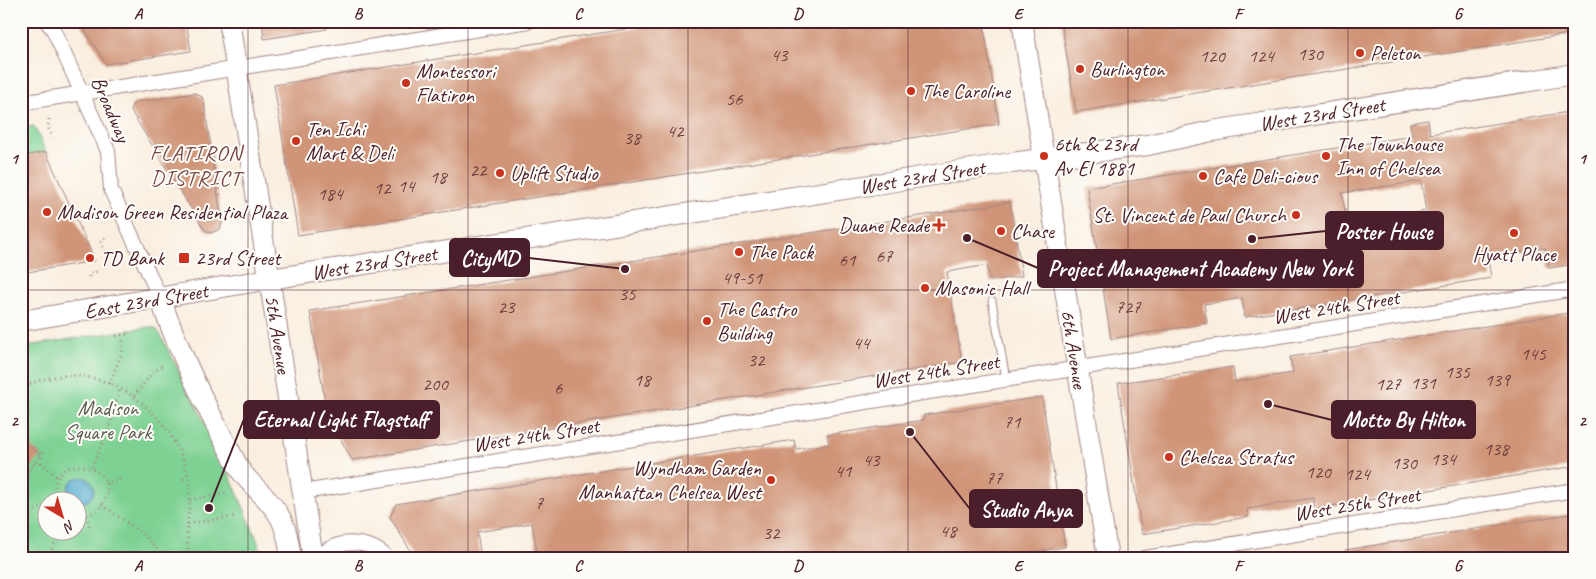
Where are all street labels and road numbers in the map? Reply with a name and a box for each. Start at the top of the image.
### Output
street label: Broadway [86,72,137,148]
street label: West 23rd Street [1258,91,1389,137]
street label: West 23rd Street [858,154,989,200]
street label: West 23rd Street [310,240,441,286]
street label: East 23rd Street [82,277,212,325]
street label: West 24th Street [1271,284,1403,330]
street label: 5th Avenue [259,293,297,376]
street label: 6th Avenue [1055,308,1093,391]
street label: West 24th Street [871,348,1003,394]
street label: West 24th Street [471,412,603,458]
street label: West 25th Street [1292,481,1424,527]

